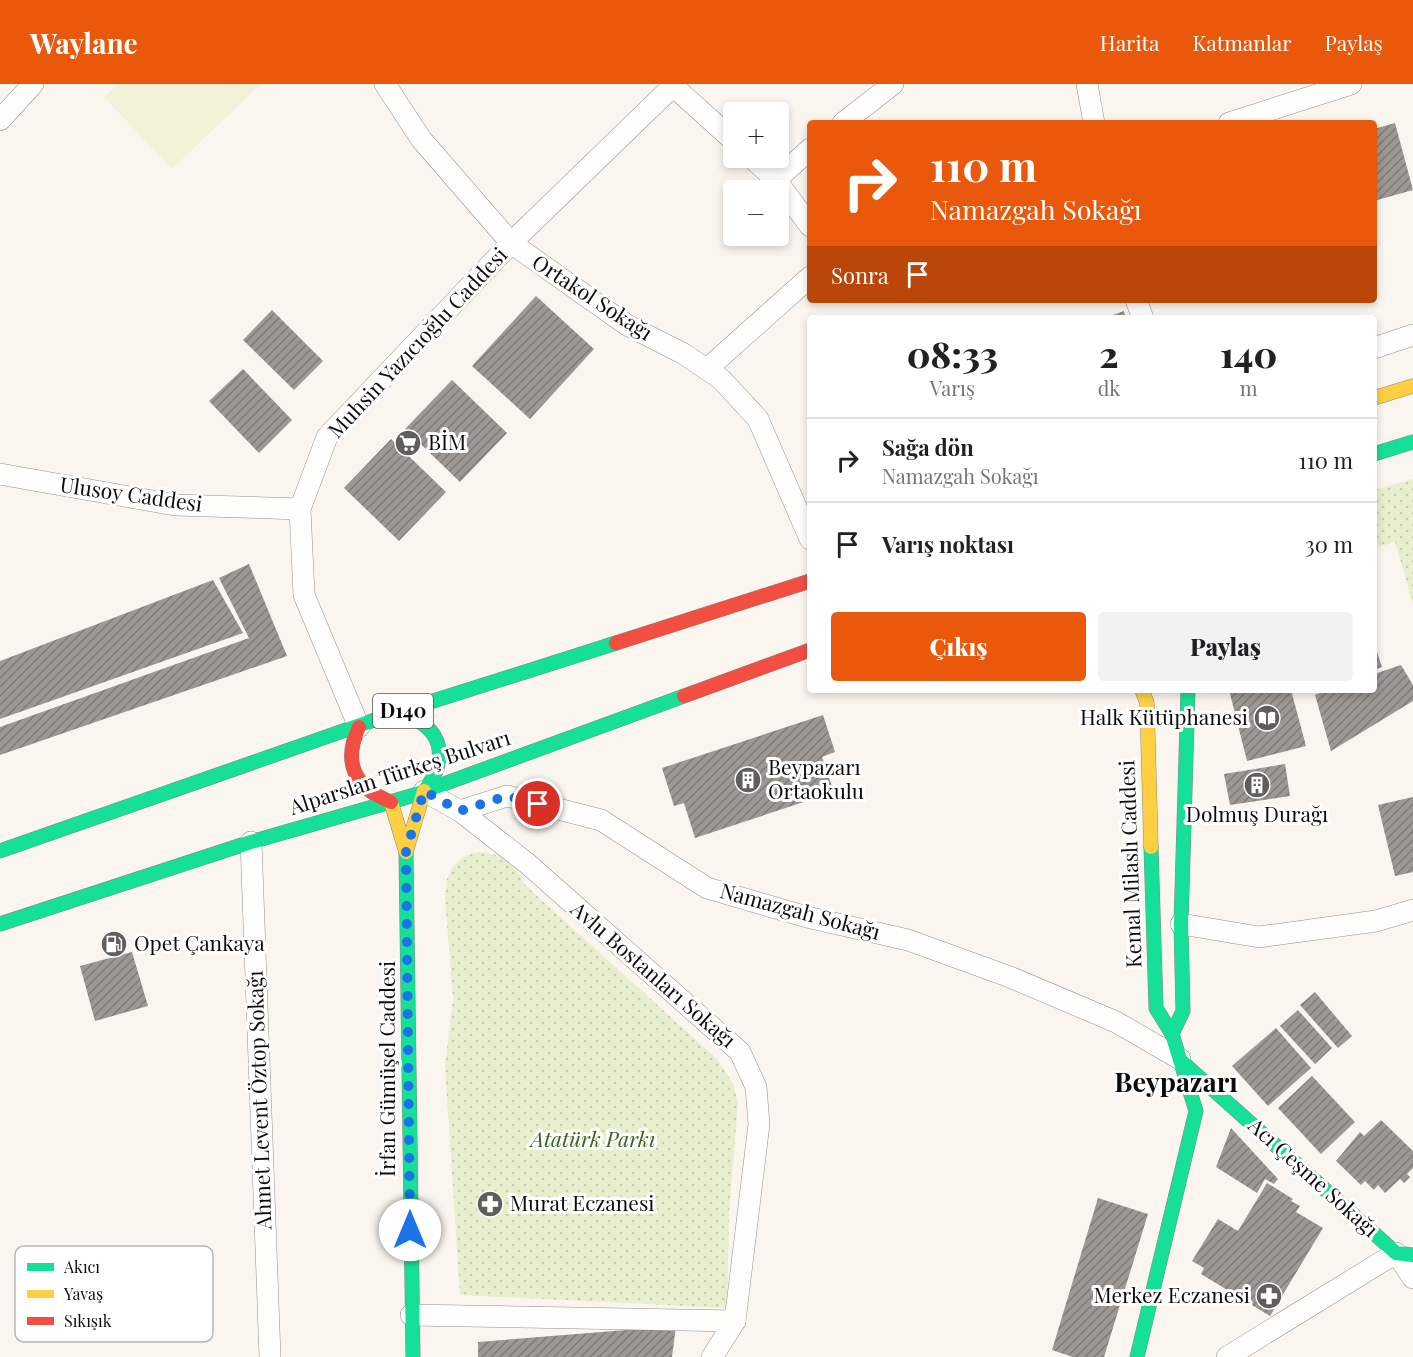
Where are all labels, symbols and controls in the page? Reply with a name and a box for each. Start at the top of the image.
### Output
text: Waylane [30,24,138,61]
text: Harita [1100,28,1160,56]
text: Katmanlar [1193,28,1292,56]
text: Paylaş [1325,28,1383,56]
map controls [723,102,789,246]
button: + [723,102,789,168]
text: 110 m [930,137,1037,193]
icon: right [831,144,909,222]
button: − [723,180,789,246]
text: Namazgah Sokağı [930,191,1142,227]
street label: Muhsin Yazıcıoğlu Caddesi [321,240,512,443]
street label: Ortakol Sokağı [528,247,659,346]
icon: arrive [901,258,934,291]
text: Sonra [831,260,889,290]
text: 08:33 [907,329,998,377]
text: 2 [1099,329,1119,377]
text: 140 [1220,329,1277,377]
text: Varış [930,374,975,401]
text: dk [1098,374,1120,401]
text: m [1240,374,1258,401]
place label: BİM [428,427,466,455]
supermarket icon: BİM [393,428,423,458]
text: Sağa dön [882,432,974,462]
icon: right [831,444,864,477]
text: 110 m [1299,445,1353,475]
text: Namazgah Sokağı [882,462,1039,489]
street label: Ulusoy Caddesi [58,469,204,517]
icon: arrive [831,528,864,561]
text: Varış noktası [882,529,1014,559]
text: 30 m [1305,529,1353,559]
button: Çıkış [831,612,1086,681]
button: Paylaş [1098,612,1353,681]
road number: D140 [373,694,433,728]
place label: Halk Kütüphanesi [1080,702,1248,730]
library icon: Halk Kütüphanesi [1252,703,1282,733]
street label: Alparslan Türkeş Bulvarı [284,722,513,820]
place label: Beypazarı Ortaokulu [768,752,864,804]
street label: Kemal Milaslı Caddesi [1111,760,1147,968]
building icon: Beypazarı Ortaokulu [733,765,763,795]
building icon: Dolmuş Durağı [1242,770,1272,800]
pin [512,778,563,829]
icon: arrive [521,787,554,820]
place label: Dolmuş Durağı [1186,799,1328,827]
street label: Namazgah Sokağı [717,875,884,945]
street label: Avlu Bostanları Sokağı [565,893,743,1053]
place label: Opet Çankaya [134,928,265,956]
fuel station icon: Opet Çankaya [99,929,129,959]
street label: İrfan Gümüşel Caddesi [372,961,400,1177]
street label: Ahmet Levent Öztop Sokağı [239,970,277,1231]
district label: Beypazarı [1114,1063,1238,1099]
street label: Acı Çeşme Sokağı [1243,1110,1385,1242]
park label: Atatürk Parkı [529,1124,655,1152]
place label: Murat Eczanesi [510,1188,655,1216]
pharmacy icon: Murat Eczanesi [475,1189,505,1219]
position arrow [378,1198,442,1262]
legend [15,1246,213,1342]
text: Akıcı [63,1256,100,1277]
place label: Merkez Eczanesi [1094,1280,1250,1308]
pharmacy icon: Merkez Eczanesi [1254,1281,1284,1311]
text: Yavaş [63,1283,103,1304]
text: Sıkışık [64,1310,112,1331]

